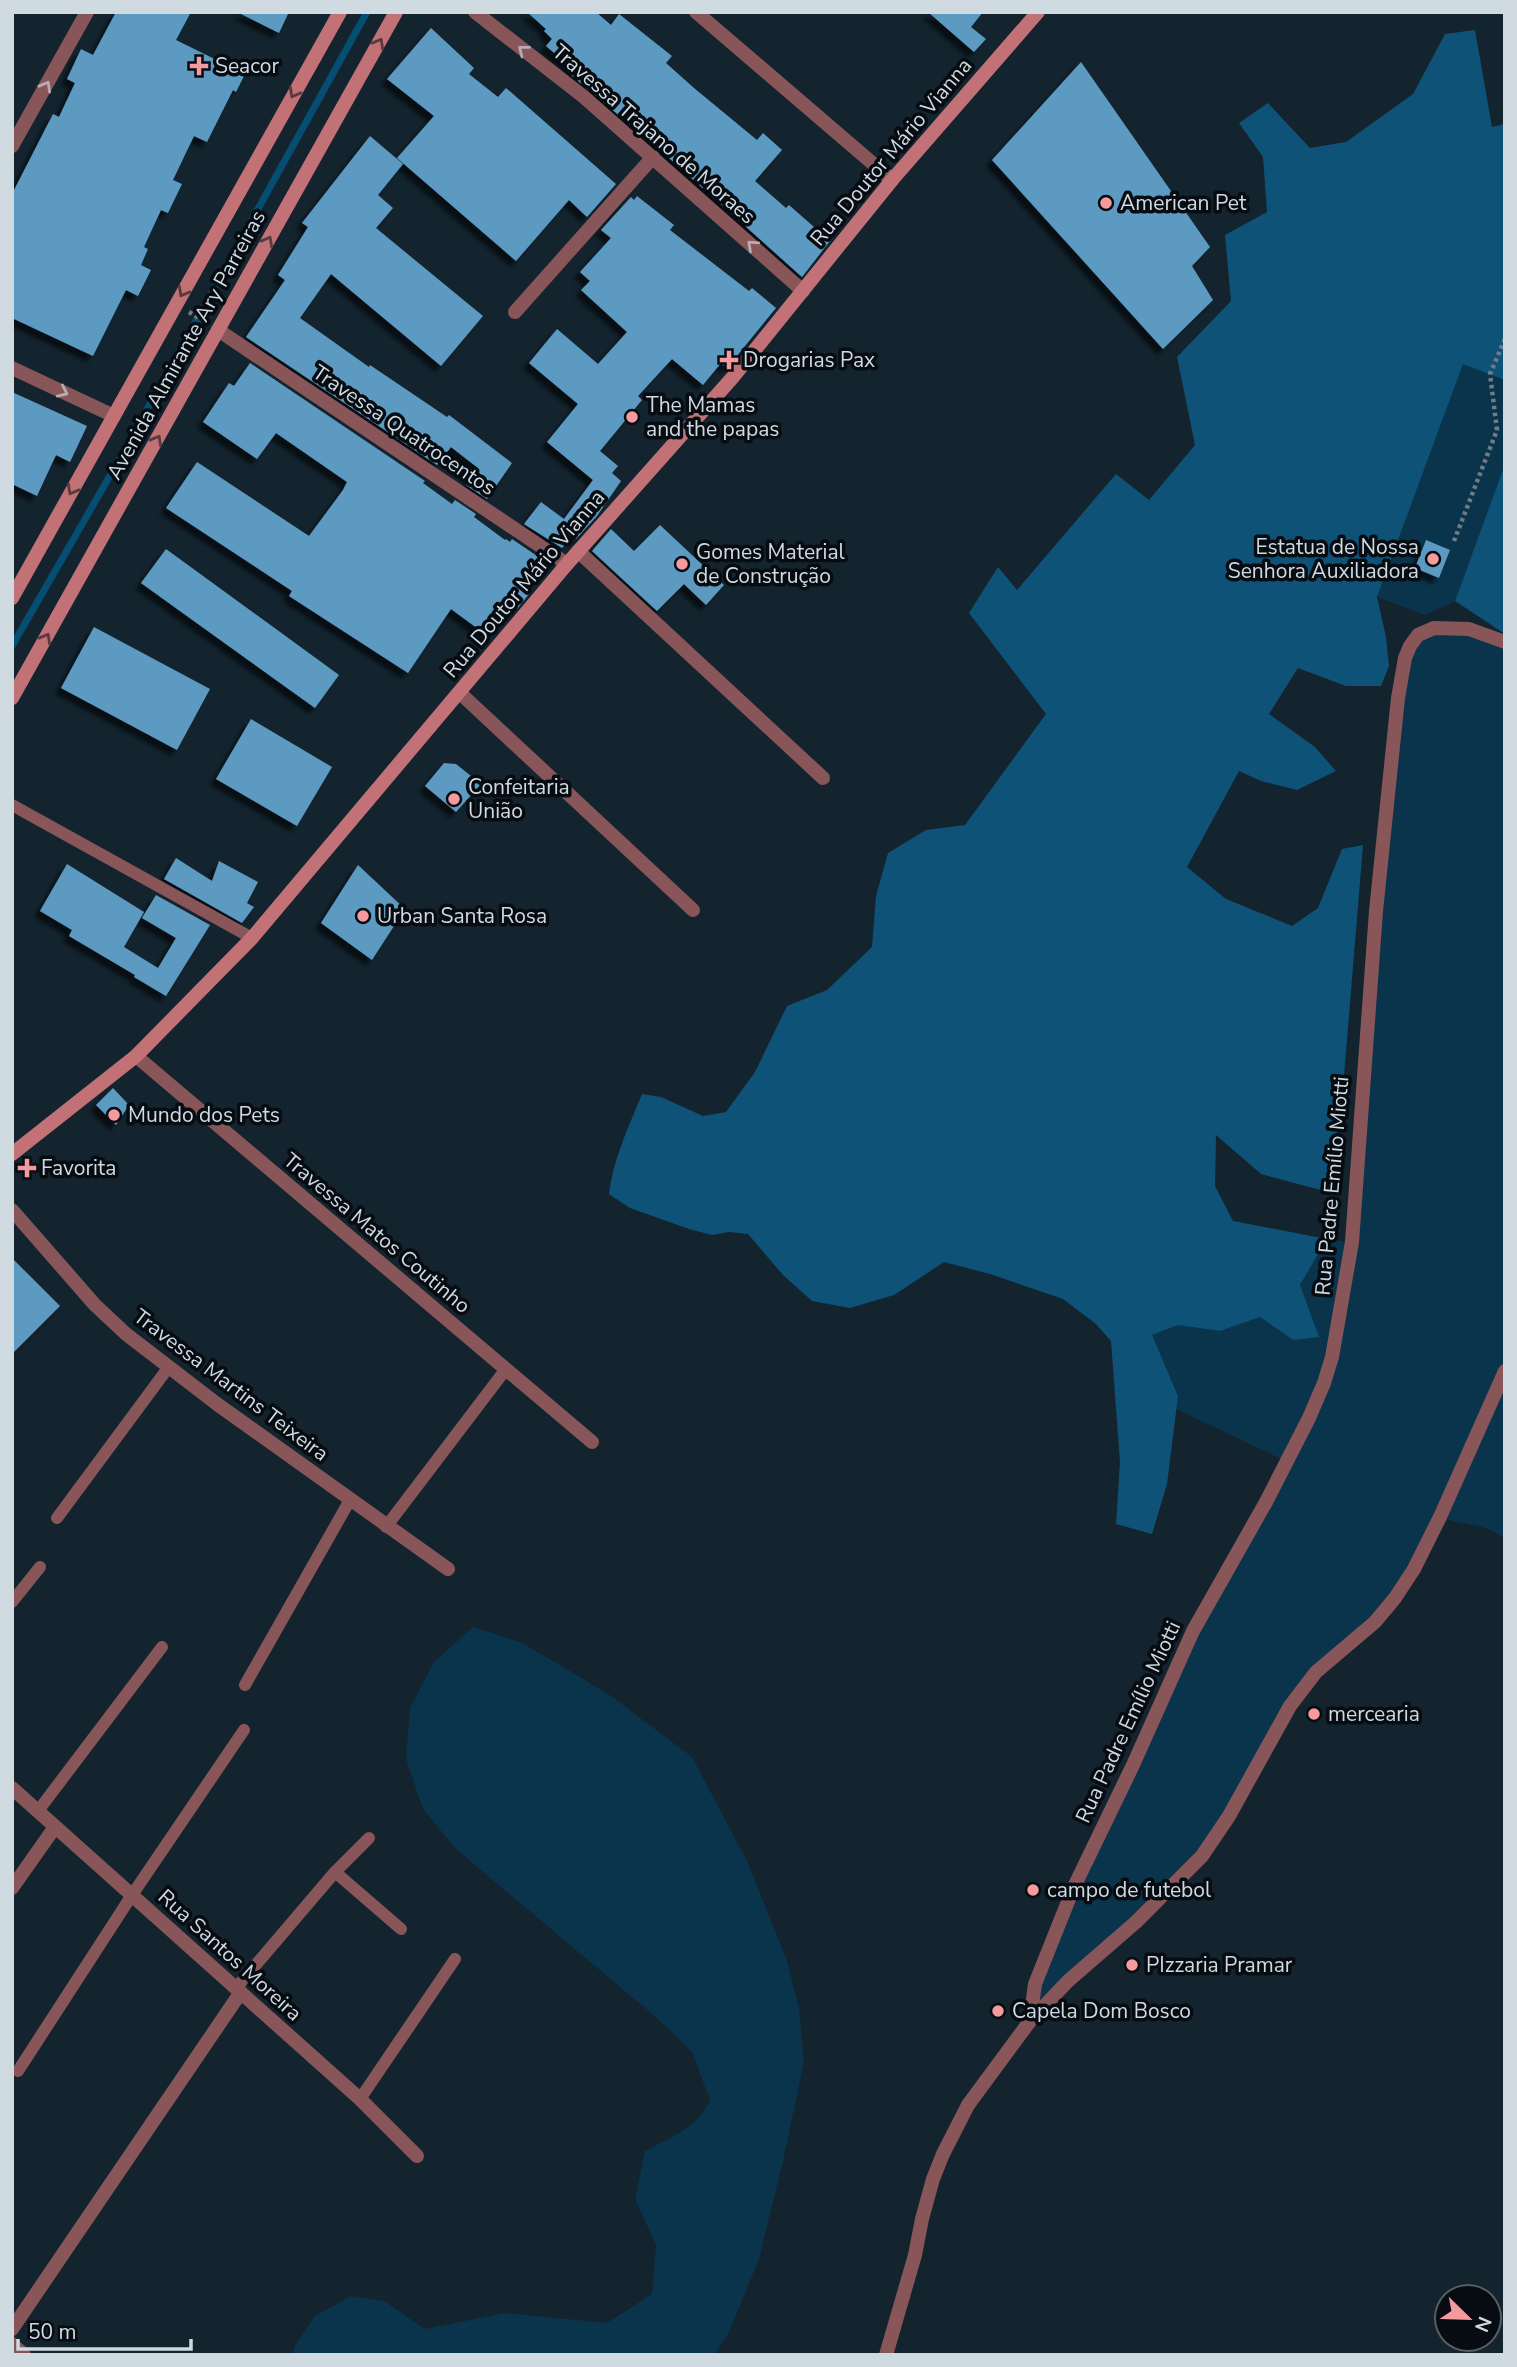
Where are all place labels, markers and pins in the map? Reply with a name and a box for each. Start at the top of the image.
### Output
place label: Seacor [215,52,279,80]
marker: Seacor [189,56,209,76]
place label: American Pet [1120,189,1247,217]
marker: American Pet [1098,195,1114,211]
place label: Drogarias Pax [743,346,875,374]
marker: Drogarias Pax [721,352,737,368]
place label: The Mamas and the papas [646,391,779,443]
marker: The Mamas and the papas [624,409,640,425]
place label: Estatua de Nossa Senhora Auxiliadora [1228,533,1419,585]
place label: Gomes Material de Construção [696,538,846,590]
marker: Estatua de Nossa Senhora Auxiliadora [1425,551,1441,567]
marker: Gomes Material de Construção [674,556,690,572]
place label: Confeitaria União [468,773,570,825]
marker: Confeitaria União [446,791,462,807]
place label: Urban Santa Rosa [377,902,547,930]
marker: Urban Santa Rosa [355,908,371,924]
place label: Mundo dos Pets [128,1101,280,1129]
marker: Mundo dos Pets [106,1107,122,1123]
place label: Favorita [41,1154,116,1182]
marker: Favorita [19,1160,35,1176]
place label: mercearia [1328,1700,1420,1728]
marker: mercearia [1306,1706,1322,1722]
place label: campo de futebol [1047,1876,1212,1904]
marker: campo de futebol [1025,1882,1041,1898]
place label: PIzzaria Pramar [1146,1951,1293,1979]
marker: PIzzaria Pramar [1124,1957,1140,1973]
place label: Capela Dom Bosco [1012,1997,1191,2025]
marker: Capela Dom Bosco [990,2003,1006,2019]

